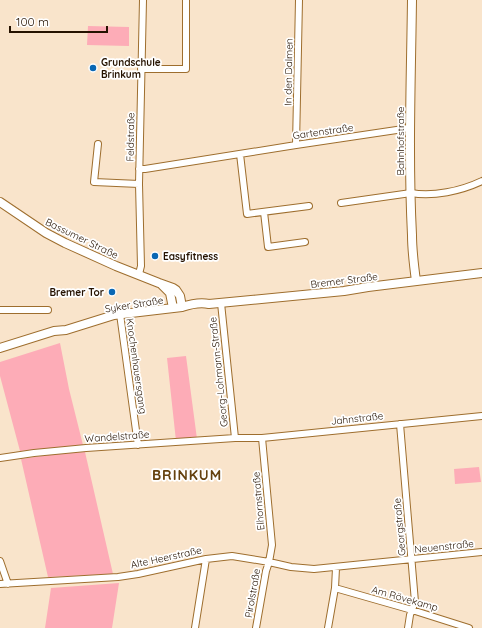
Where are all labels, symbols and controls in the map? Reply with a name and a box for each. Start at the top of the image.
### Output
scale bar [10,8,107,34]
text: 100 m [16,14,49,29]
street label: In den Dalmen [281,38,296,106]
place label: Grundschule Brinkum [101,56,161,81]
marker: Grundschule Brinkum [88,63,98,73]
street label: Bahnhofstraße [394,106,407,175]
street label: Feldstraße [124,112,137,162]
street label: Gartenstraße [292,121,355,142]
street label: Bassumer Straße [43,215,121,262]
place label: Easyfitness [163,250,218,263]
marker: Easyfitness [150,251,160,261]
street label: Bremer Straße [310,270,379,291]
place label: Bremer Tor [50,286,105,299]
marker: Bremer Tor [107,287,117,297]
street label: Syker Straße [104,293,165,316]
street label: Georg-Lohmann-Straße [206,316,231,428]
street label: Knochenhauersgang [123,317,150,415]
street label: Jahnstraße [330,409,384,428]
street label: Wandelstraße [84,428,150,445]
district label: BRINKUM [152,466,222,484]
street label: Elhornstraße [249,471,268,531]
street label: Georgstraße [390,497,409,556]
street label: Neuenstraße [414,537,475,556]
street label: Alte Heerstraße [129,544,203,571]
street label: Pirolstraße [242,567,263,619]
street label: Am Rövekamp [370,583,440,614]

